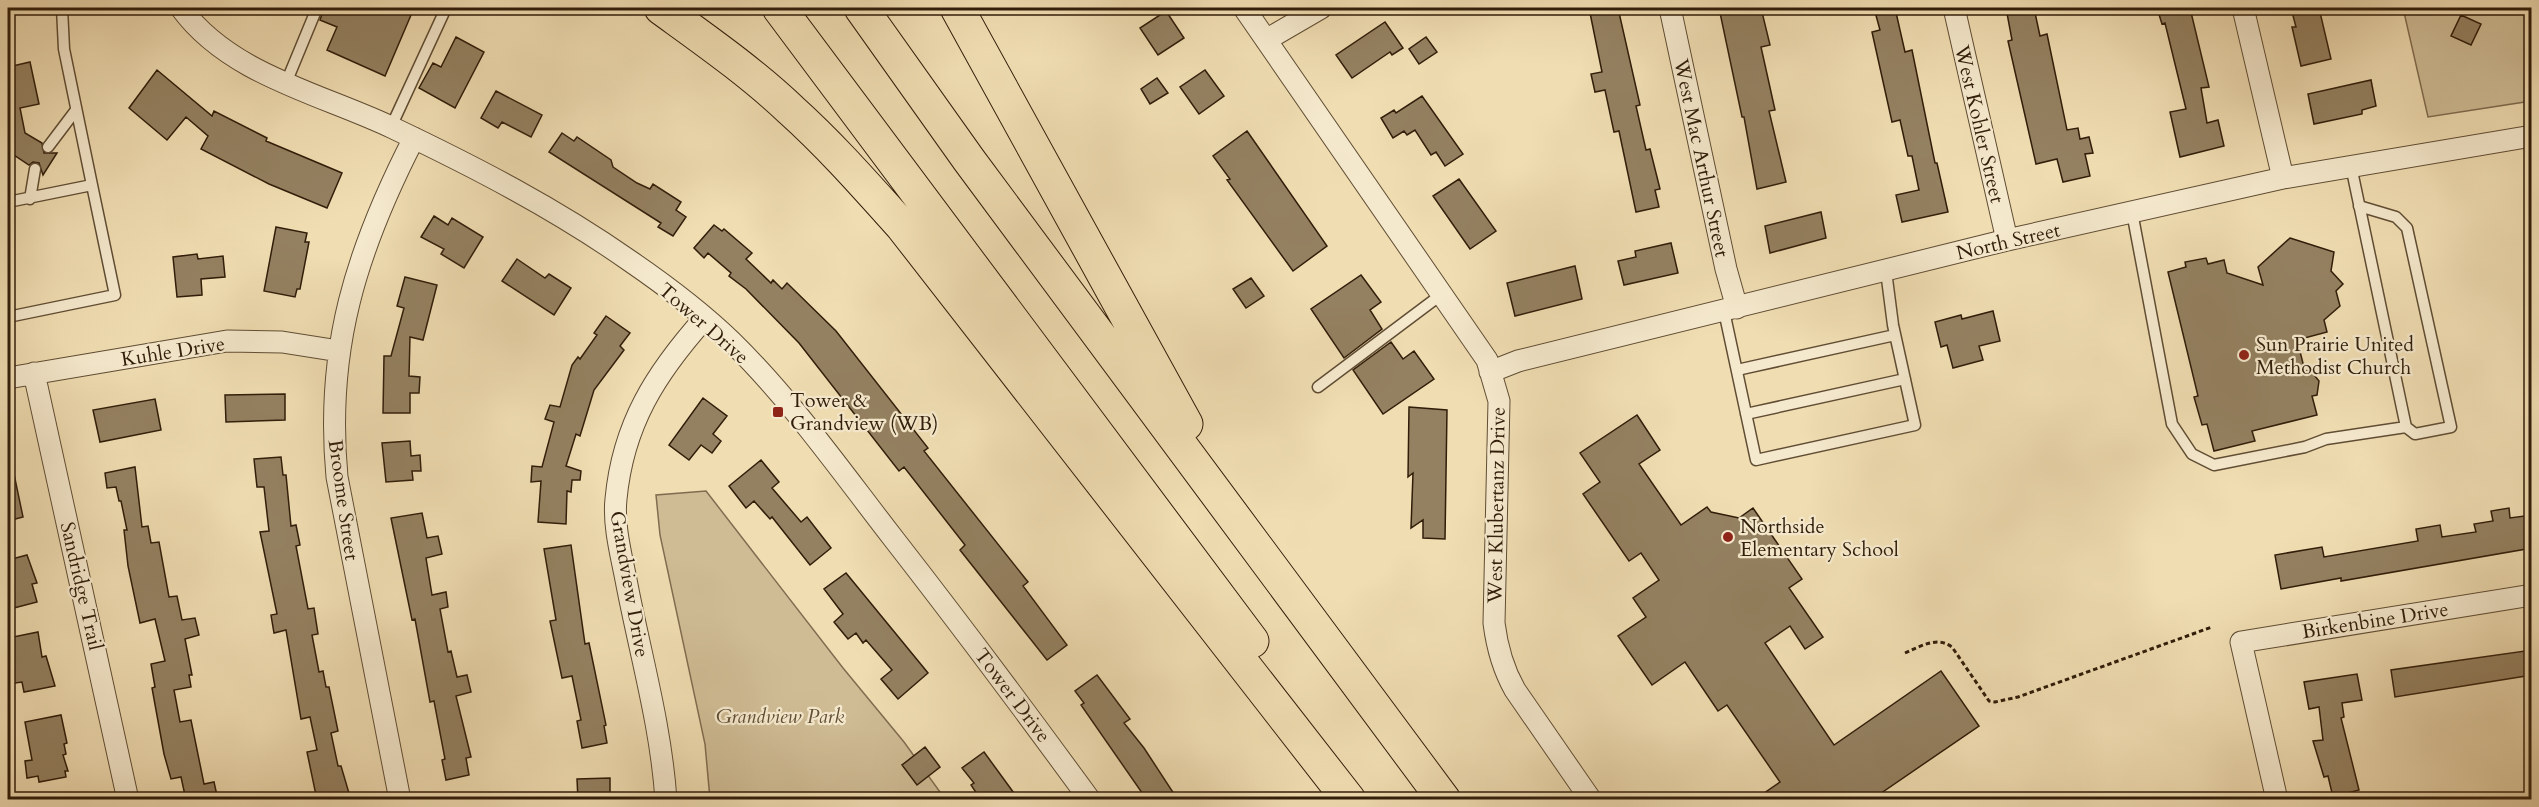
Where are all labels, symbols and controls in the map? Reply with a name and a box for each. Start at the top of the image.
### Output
street label: West Kohler Street [1948,42,2011,206]
street label: West Mac Arthur Street [1667,55,1736,260]
street label: North Street [1953,216,2063,267]
street label: Tower Drive [653,277,755,370]
street label: Kuhle Drive [119,330,227,373]
place label: Sun Prairie United Methodist Church [2256,331,2414,381]
marker: Sun Prairie United Methodist Church [2237,348,2251,362]
place label: Tower & Grandview (WB) [790,387,938,437]
marker: Tower & Grandview (WB) [771,405,785,419]
street label: West Klubertanz Drive [1481,406,1512,605]
street label: Broome Street [322,438,365,563]
street label: Grandview Drive [603,509,656,659]
place label: Northside Elementary School [1740,513,1899,563]
street label: Sandridge Trail [54,519,109,653]
marker: Northside Elementary School [1721,530,1735,544]
street label: Birkenbine Drive [2300,596,2450,645]
street label: Tower Drive [968,643,1057,748]
park label: Grandview Park [716,703,844,730]

